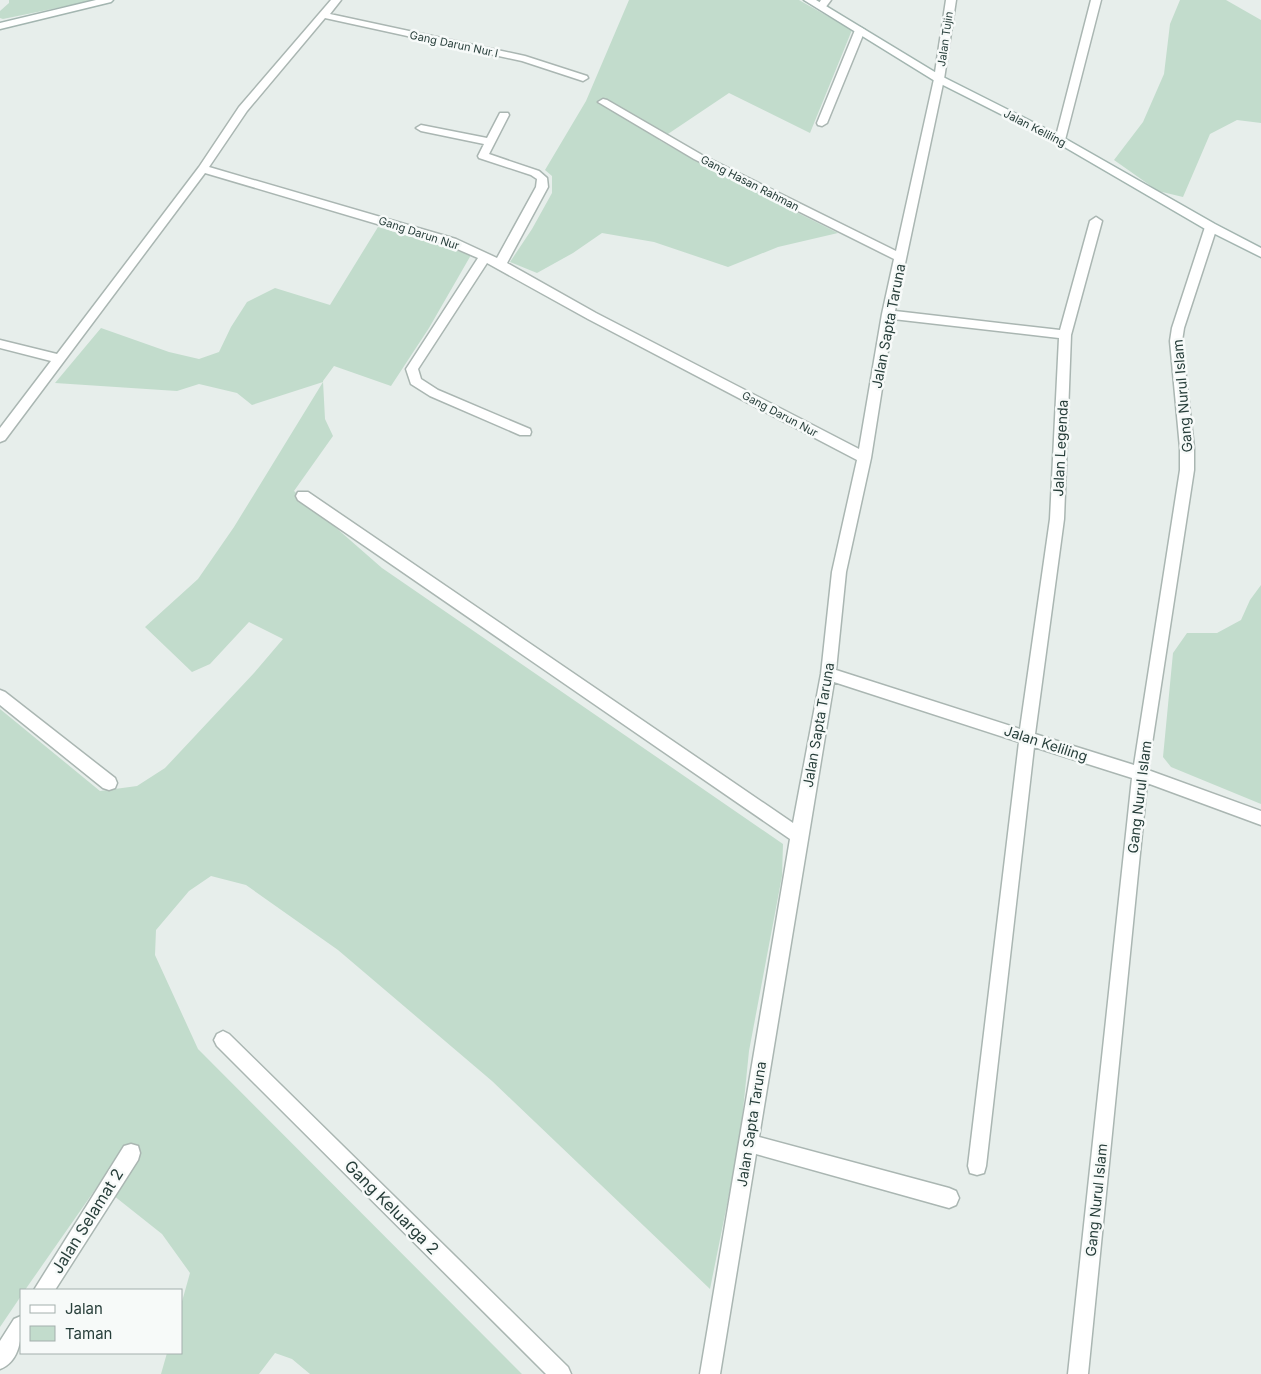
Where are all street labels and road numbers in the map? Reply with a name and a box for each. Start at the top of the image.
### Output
street label: Jalan Tujin [934,11,956,67]
street label: Gang Darun Nur I [408,28,500,60]
street label: Jalan Keliling [1001,106,1069,150]
street label: Gang Hasan Rahman [698,152,802,214]
street label: Gang Darun Nur [377,213,461,253]
street label: Jalan Sapta Taruna [868,262,908,390]
street label: Gang Nurul Islam [1169,339,1195,453]
street label: Gang Darun Nur [740,388,820,440]
street label: Jalan Legenda [1049,399,1071,497]
street label: Jalan Sapta Taruna [799,661,837,789]
street label: Jalan Keliling [1002,722,1090,764]
street label: Gang Nurul Islam [1124,740,1154,854]
street label: Jalan Sapta Taruna [733,1060,769,1188]
street label: Gang Nurul Islam [1082,1143,1110,1257]
street label: Gang Keluarga 2 [341,1156,443,1258]
street label: Jalan Selamat 2 [47,1165,127,1277]

